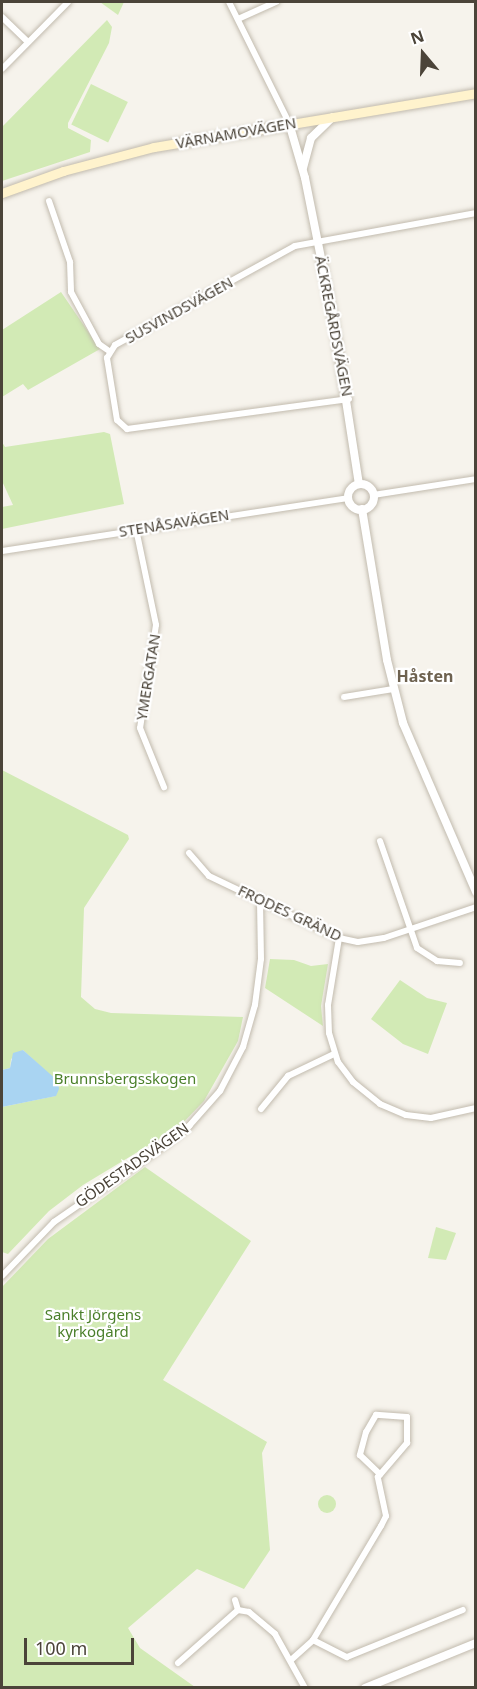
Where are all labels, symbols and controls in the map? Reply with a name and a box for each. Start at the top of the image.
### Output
north arrow [393,24,453,84]
text: N [407,24,427,50]
street label: VÄRNAMOVÄGEN [174,114,298,152]
street label: ÄCKREGÅRDSVÄGEN [312,254,356,398]
street label: SUSVINDSVÄGEN [122,273,236,347]
street label: STENÅSAVÄGEN [118,505,230,541]
street label: YMERGATAN [132,632,164,722]
district label: Håsten [397,666,453,686]
street label: FRODES GRÄND [235,881,345,945]
park label: Brunnsbergsskogen [54,1070,196,1088]
street label: GÖDESTADSVÄGEN [72,1119,192,1211]
park label: Sankt Jörgens kyrkogård [45,1305,141,1340]
scale bar [27,1626,136,1664]
text: 100 m [35,1636,87,1660]

